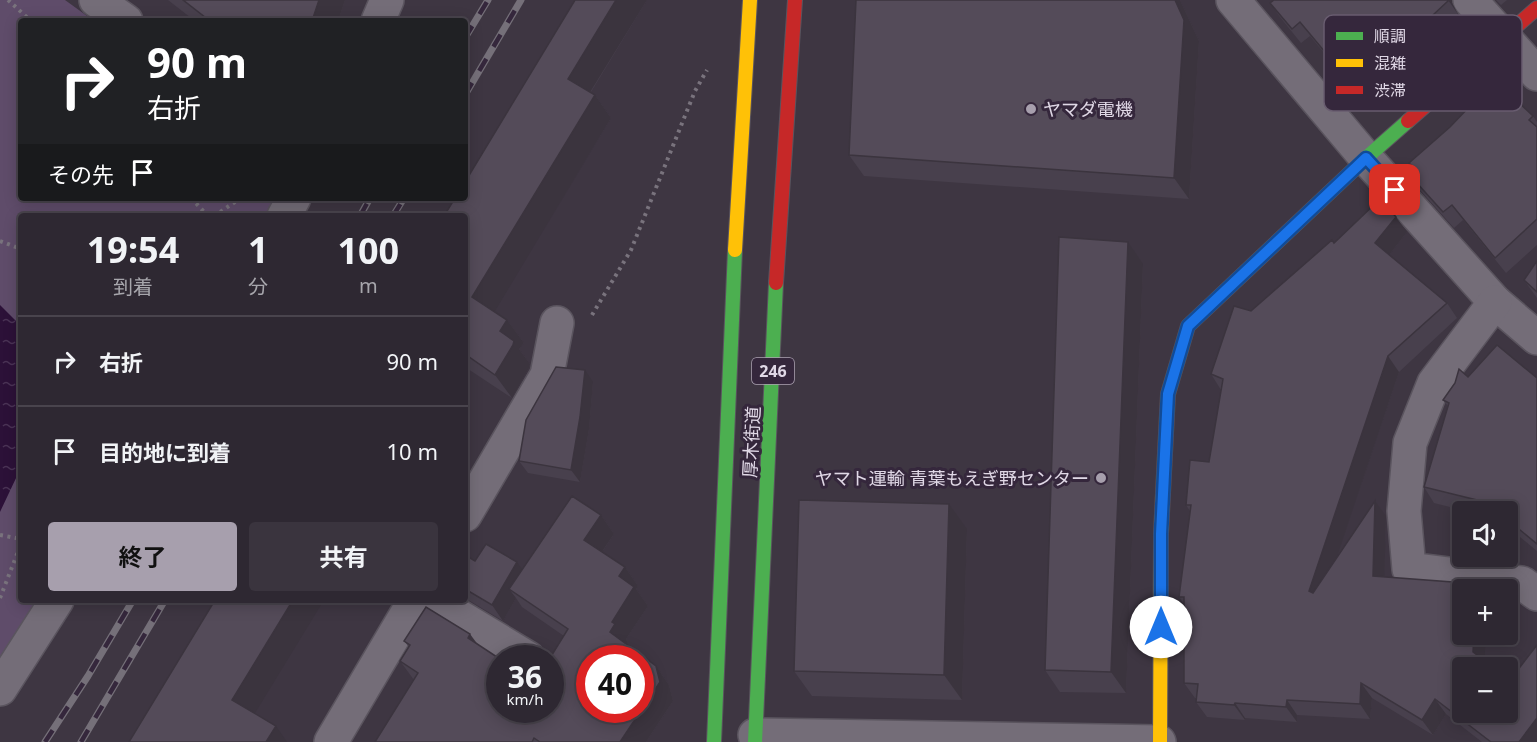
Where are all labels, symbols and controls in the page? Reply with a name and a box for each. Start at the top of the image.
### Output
legend [1324,15,1522,111]
text: 順調 [1374,25,1406,47]
text: 90 m [147,33,247,90]
icon: right [48,42,126,120]
text: 混雑 [1374,52,1406,74]
text: 渋滞 [1374,79,1406,101]
text: 右折 [147,89,201,126]
place label: ヤマダ電機 [1043,97,1133,121]
marker: ヤマダ電機 [1024,102,1038,116]
icon: arrive [126,156,159,189]
text: その先 [48,159,114,189]
pin [1369,164,1420,215]
icon: arrive [1378,173,1411,206]
text: 19:54 [87,225,179,274]
text: 1 [248,225,269,274]
text: 100 [337,226,399,275]
text: m [359,272,378,299]
text: 到着 [113,273,153,300]
text: 分 [248,273,268,300]
icon: right [48,345,81,378]
text: 90 m [387,346,438,376]
text: 右折 [99,347,143,377]
road number: 246 [752,358,794,384]
street label: 厚木街道 [737,405,765,479]
icon: arrive [48,435,81,468]
text: 10 m [387,436,438,466]
text: 目的地に到着 [99,437,231,467]
place label: ヤマト運輸 青葉もえぎ野センター [815,466,1089,490]
marker: ヤマト運輸 青葉もえぎ野センター [1094,471,1108,485]
map controls [1452,501,1518,723]
button: sound [1452,501,1518,567]
button: 終了 [48,522,237,591]
button: 共有 [249,522,438,591]
button: + [1452,579,1518,645]
position arrow [1129,595,1193,659]
speed limit sign: 40 [576,645,654,723]
text: 36 [508,656,542,697]
button: − [1452,657,1518,723]
text: km/h [507,689,543,709]

